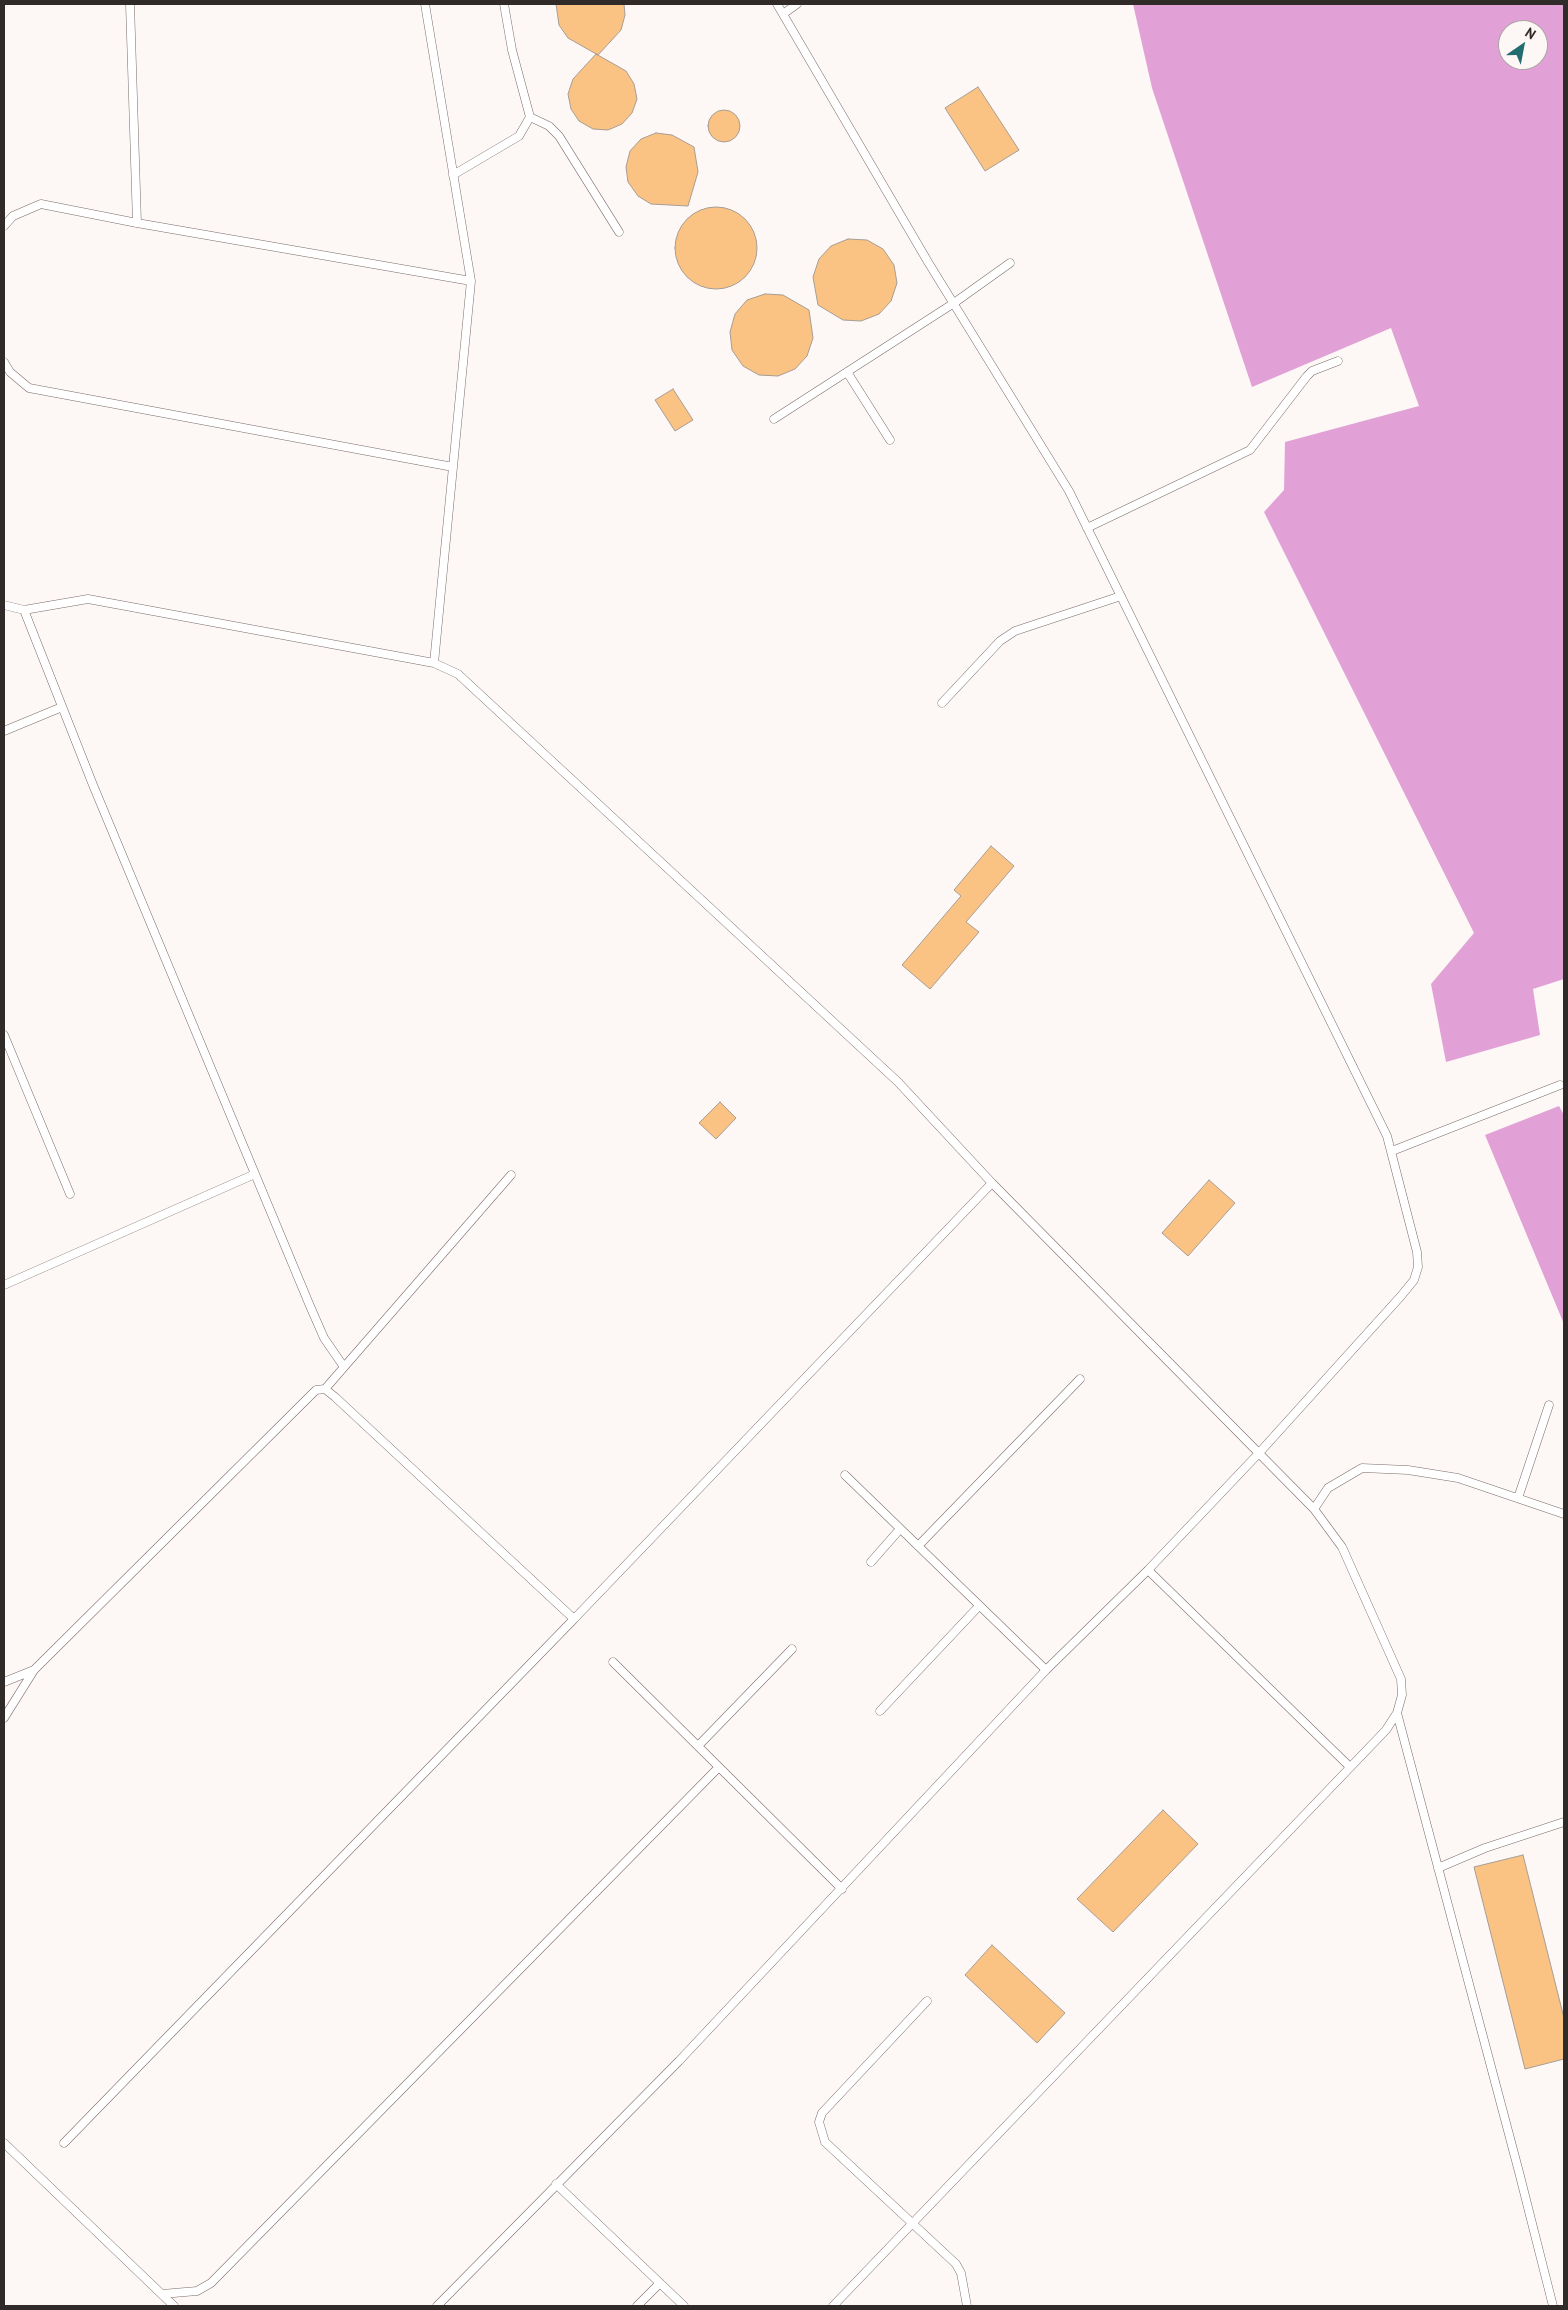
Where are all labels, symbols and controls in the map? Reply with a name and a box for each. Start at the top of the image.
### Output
north arrow [1498,20,1548,70]
text: N [1522,23,1539,43]

